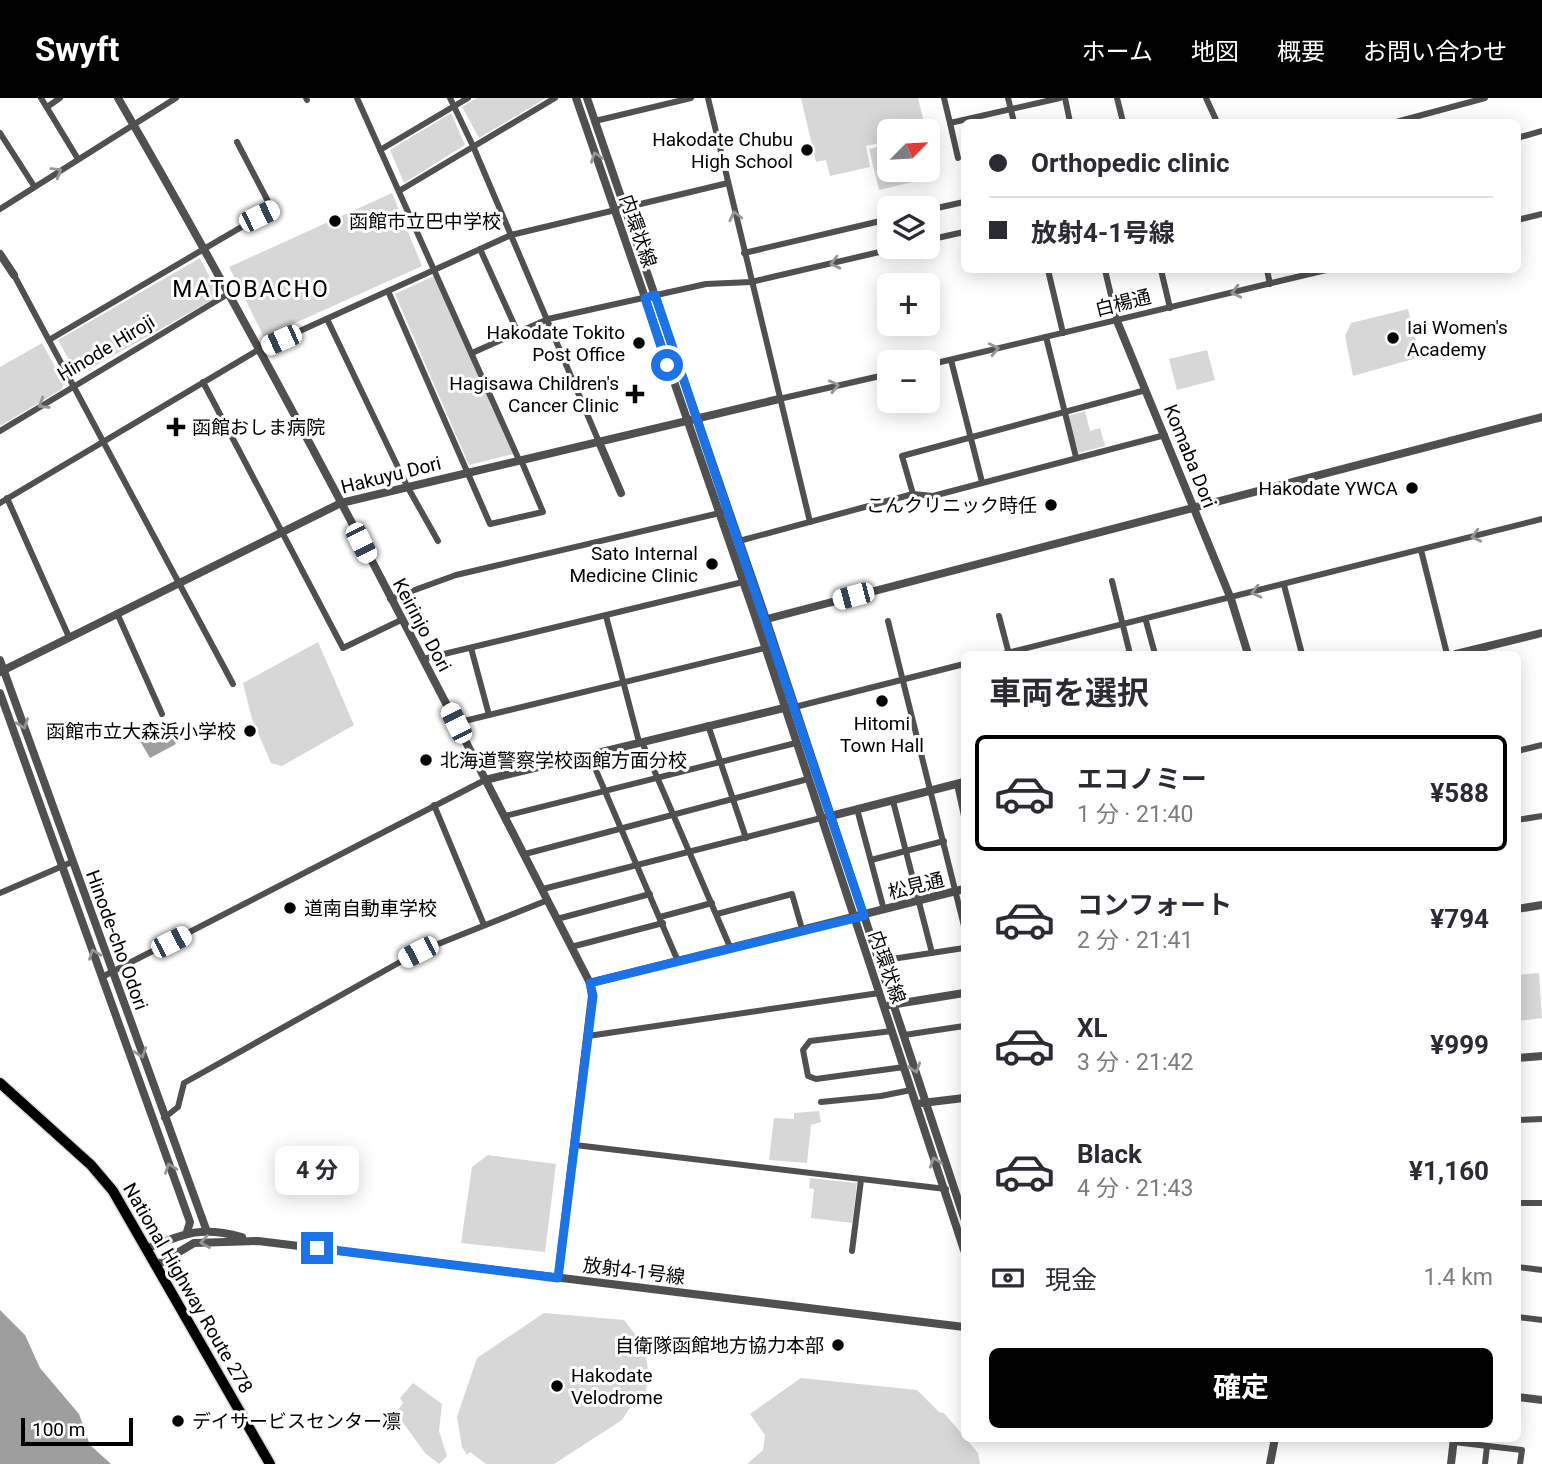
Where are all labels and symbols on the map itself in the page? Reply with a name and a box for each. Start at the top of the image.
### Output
north arrow [877,119,940,182]
place label: Hakodate Chubu High School [652,128,793,173]
marker: Hakodate Chubu High School [799,142,815,158]
one-way arrow [590,152,604,164]
one-way arrow [50,167,63,180]
street label: 内環状線 [615,191,661,271]
car [236,197,283,235]
place label: 函館市立巴中学校 [349,210,501,233]
one-way arrow [729,210,744,222]
marker: 函館市立巴中学校 [327,213,343,229]
one-way arrow [829,255,841,269]
district label: MATOBACHO [172,276,330,303]
one-way arrow [1230,284,1242,298]
street label: 白楊通 [1093,285,1153,321]
street label: Hinode Hiroji [53,310,159,386]
place label: Iai Women's Academy [1407,316,1508,361]
place label: Hakodate Tokito Post Office [487,321,625,366]
car [258,322,305,358]
marker: Iai Women's Academy [1385,330,1401,346]
marker: Hakodate Tokito Post Office [631,335,647,351]
one-way arrow [988,343,1000,357]
route start [651,349,683,381]
place label: Hagisawa Children's Cancer Clinic [449,372,619,417]
one-way arrow [828,380,840,395]
marker: Hagisawa Children's Cancer Clinic [625,384,645,404]
one-way arrow [38,396,51,409]
street label: Komaba Dori [1159,401,1221,511]
place label: 函館おしま病院 [192,416,325,439]
marker: 函館おしま病院 [166,417,186,437]
street label: Hakuyu Dori [338,451,444,499]
place label: Hakodate YWCA [1258,477,1399,500]
marker: Hakodate YWCA [1404,480,1420,496]
place label: こんクリニック時任 [866,494,1037,517]
marker: こんクリニック時任 [1043,497,1059,513]
car [343,520,380,566]
one-way arrow [1470,528,1482,542]
place label: Sato Internal Medicine Clinic [569,542,698,587]
marker: Sato Internal Medicine Clinic [704,556,720,572]
street label: Keirinjo Dori [388,574,456,676]
car [830,580,877,612]
one-way arrow [1250,584,1262,598]
marker: Hitomi Town Hall [874,693,890,709]
car [438,700,475,746]
place label: Hitomi Town Hall [840,712,924,757]
one-way arrow [15,717,29,729]
place label: 函館市立大森浜小学校 [46,720,236,743]
marker: 函館市立大森浜小学校 [242,723,258,739]
place label: 北海道警察学校函館方面分校 [440,749,687,772]
marker: 北海道警察学校函館方面分校 [418,752,434,768]
street label: Hinode-cho Odori [81,867,153,1013]
street label: 松見通 [886,868,946,904]
place label: 道南自動車学校 [304,897,437,920]
marker: 道南自動車学校 [282,900,298,916]
car [148,923,195,961]
street label: 内環状線 [864,927,910,1007]
car [395,933,442,971]
one-way arrow [88,948,102,960]
one-way arrow [132,1047,146,1059]
one-way arrow [906,1061,921,1073]
callout: 4 分 [275,1146,359,1196]
one-way arrow [929,1156,943,1169]
one-way arrow [164,1162,178,1174]
street label: National Highway Route 278 [118,1179,258,1397]
route end [301,1232,333,1264]
one-way arrow [199,1234,210,1249]
street label: 放射4-1号線 [582,1253,686,1289]
place label: 自衛隊函館地方協力本部 [615,1334,824,1357]
marker: 自衛隊函館地方協力本部 [830,1337,846,1353]
place label: Hakodate Velodrome [571,1364,663,1409]
marker: Hakodate Velodrome [549,1378,565,1394]
place label: デイサービスセンター凛 [192,1410,401,1433]
marker: デイサービスセンター凛 [170,1413,186,1429]
scale bar [21,1415,133,1447]

